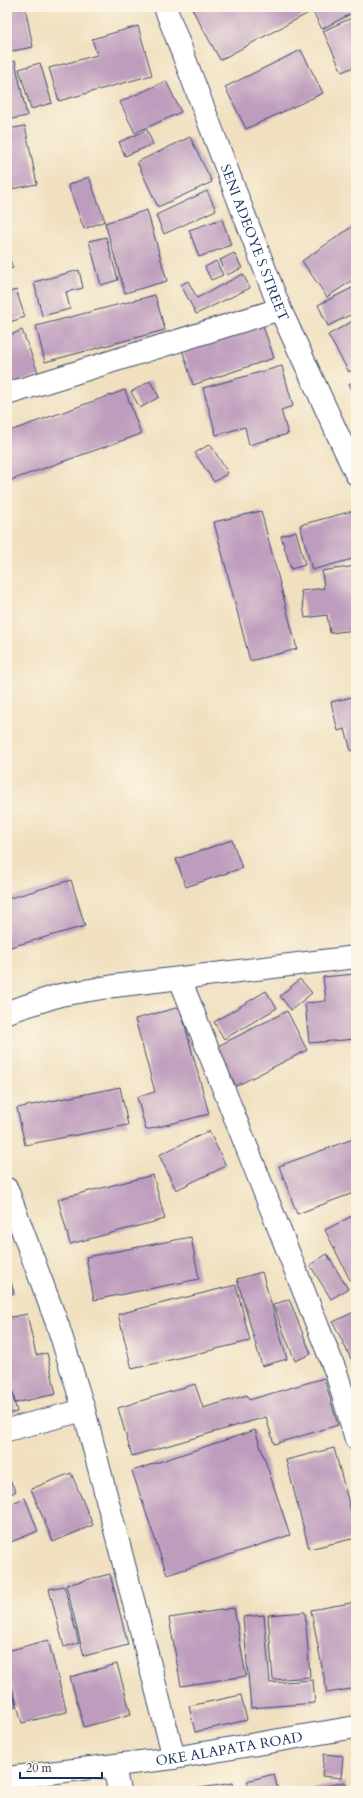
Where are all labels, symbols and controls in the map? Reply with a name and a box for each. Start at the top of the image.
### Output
street label: SENI ADEOYE S STREET [216,162,293,324]
street label: OKE ALAPATA ROAD [154,1727,304,1770]
scale bar [20,1754,102,1780]
text: 20 m [26,1760,53,1776]

